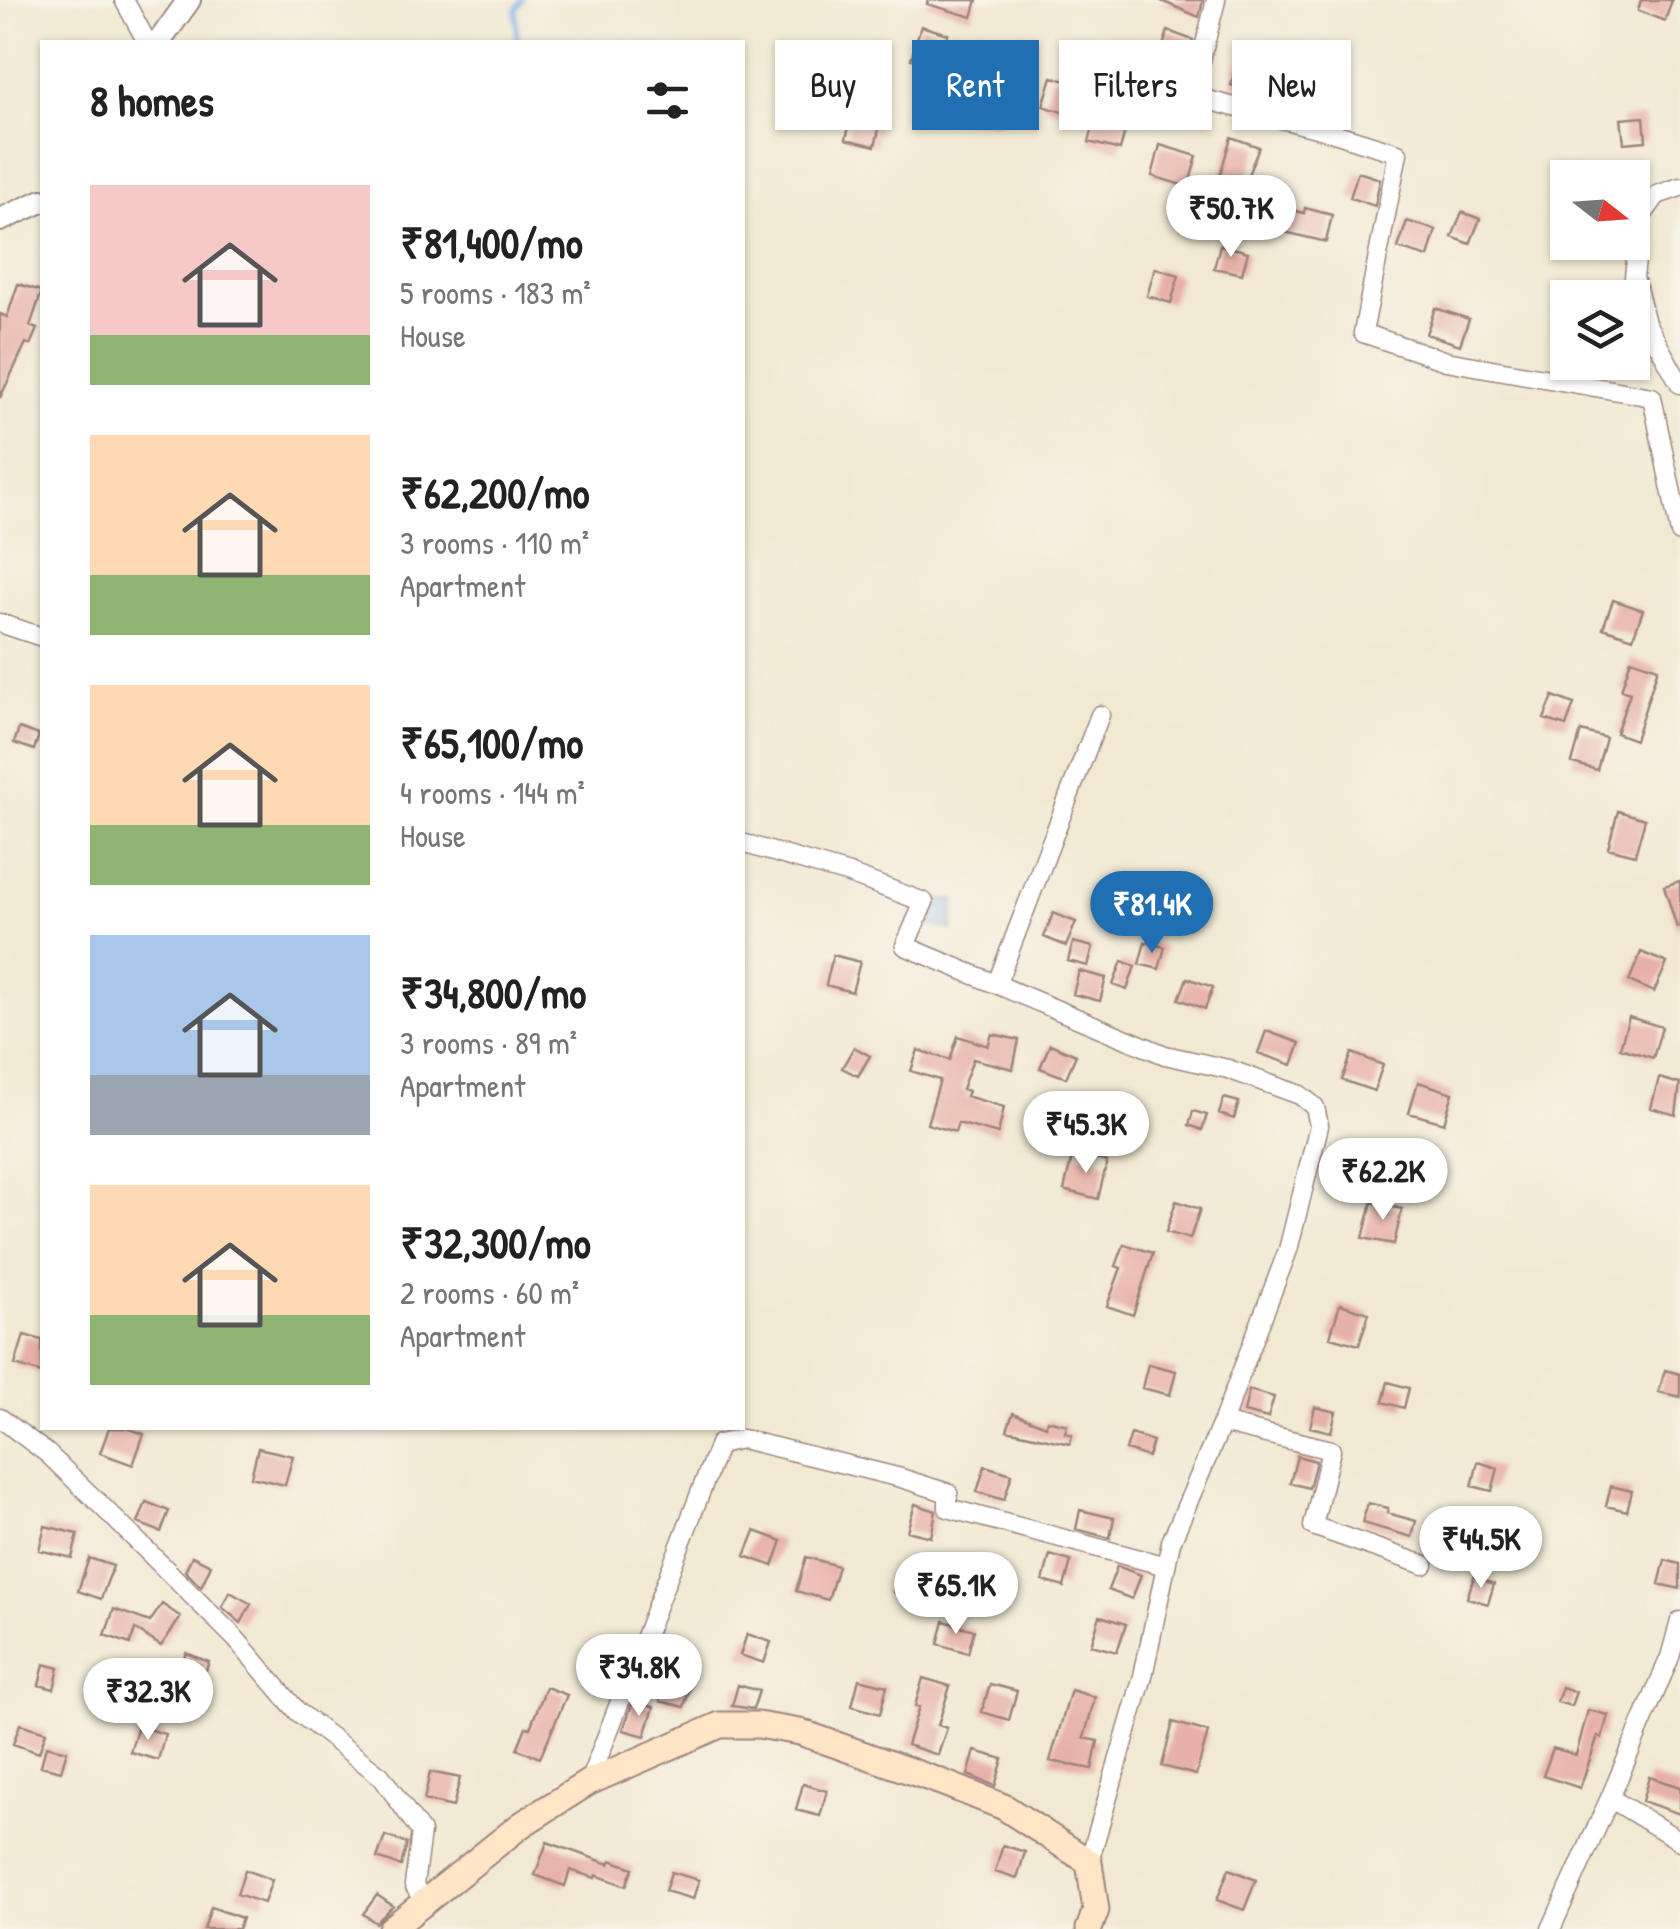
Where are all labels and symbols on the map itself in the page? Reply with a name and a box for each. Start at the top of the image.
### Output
north arrow [1550,160,1650,260]
pin: ₹50.7K [1150,175,1312,260]
pin: ₹81.4K [1071,871,1233,956]
pin: ₹45.3K [1005,1091,1167,1176]
pin: ₹62.2K [1302,1138,1464,1223]
pin: ₹44.5K [1400,1506,1562,1591]
pin: ₹65.1K [875,1552,1037,1637]
pin: ₹34.8K [558,1634,720,1719]
pin: ₹32.3K [67,1658,229,1743]

